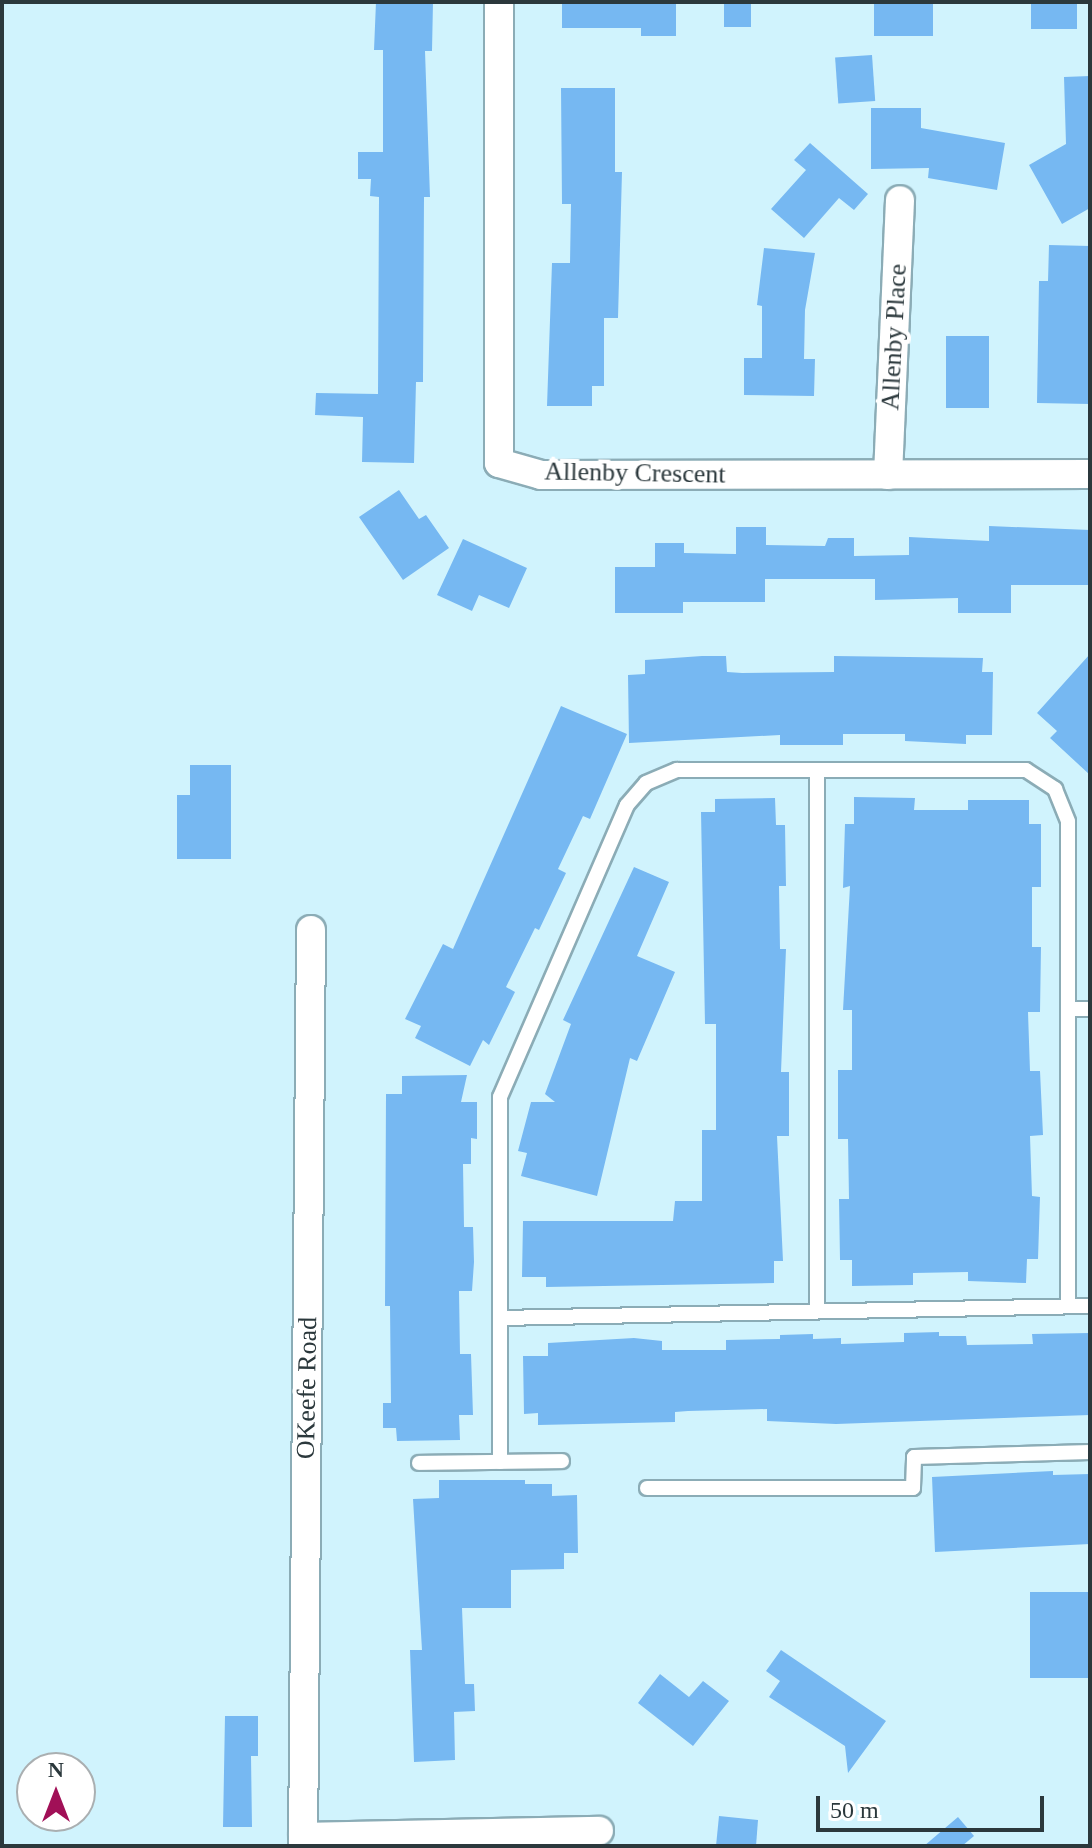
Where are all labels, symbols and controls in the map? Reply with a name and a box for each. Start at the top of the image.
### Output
street label: Allenby Place [875,263,913,411]
street label: Allenby Crescent [544,456,726,490]
street label: OKeefe Road [290,1317,324,1459]
north arrow [16,1752,96,1832]
text: N [48,1757,64,1782]
scale bar [820,1780,1048,1830]
text: 50 m [830,1797,879,1823]

